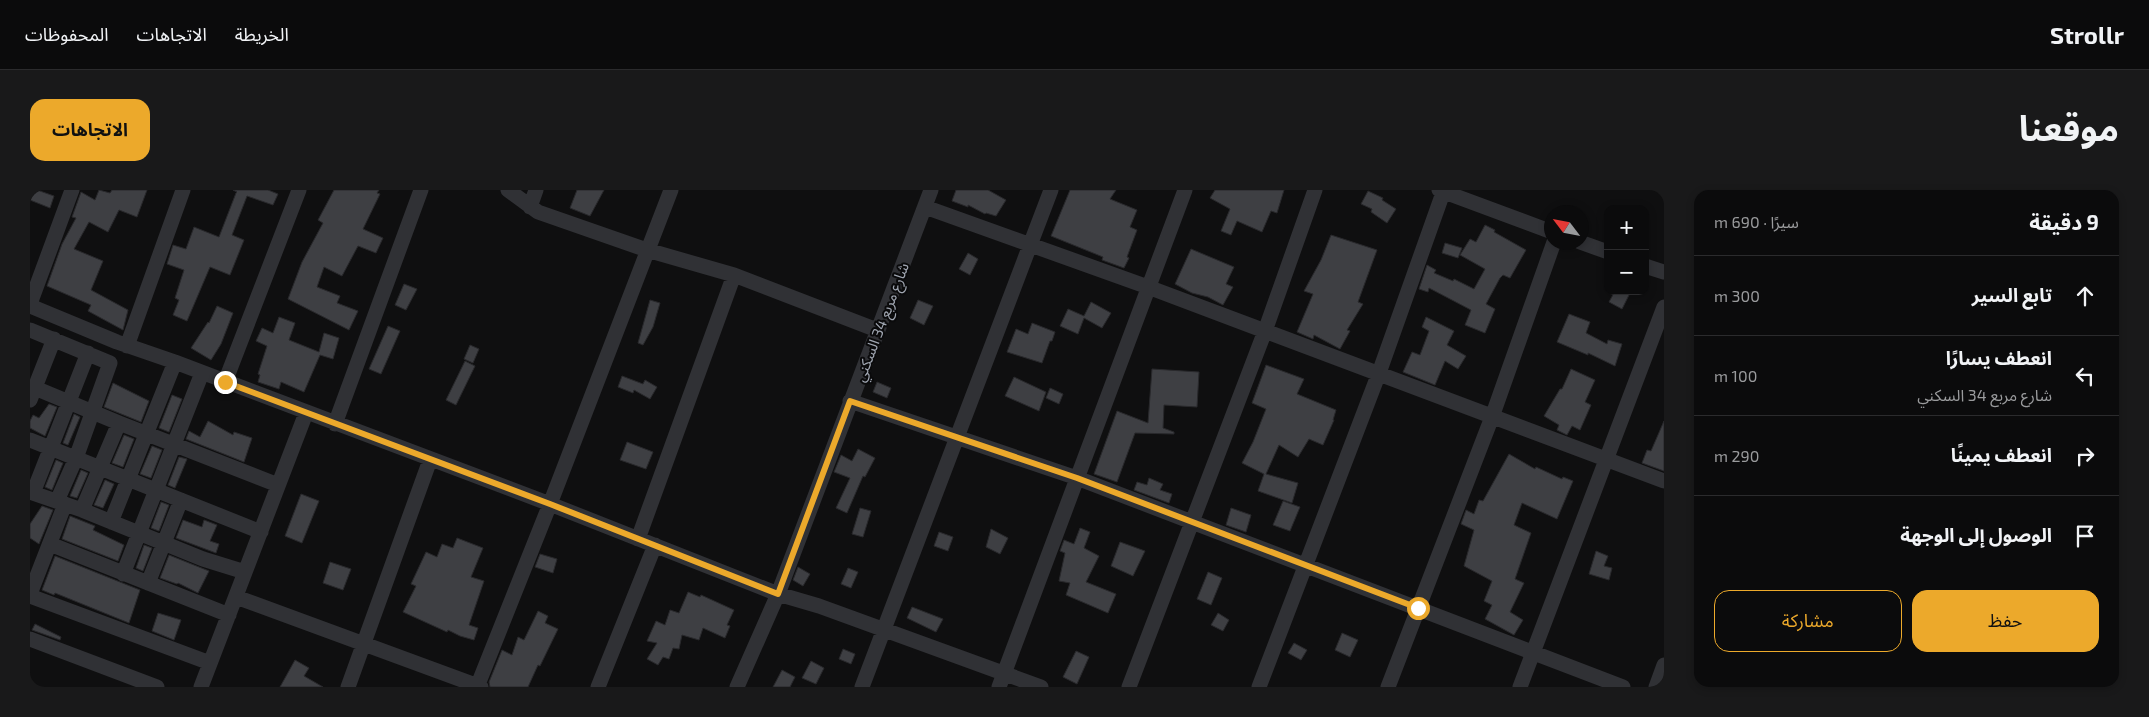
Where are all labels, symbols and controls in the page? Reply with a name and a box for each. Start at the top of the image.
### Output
text: Strollr [2050,20,2124,49]
text: المحفوظات [25,23,109,45]
text: الاتجاهات [137,23,207,45]
text: الخريطة [235,23,289,45]
button: الاتجاهات [30,99,150,161]
text: موقعنا [2019,106,2119,148]
north arrow [1544,205,1589,250]
map controls [1604,205,1649,295]
button: + [1604,205,1649,250]
text: 9 دقيقة [2029,209,2099,234]
text: سيرًا · 690 m [1714,212,1799,231]
button: − [1604,250,1649,295]
street label: شارع مربع 34 السكني [850,260,916,386]
icon: ahead [2071,282,2099,310]
text: تابع السير [1972,283,2052,306]
text: 300 m [1714,286,1760,305]
text: انعطف يسارًا [1946,346,2052,369]
icon: left [2071,362,2099,390]
text: 100 m [1714,366,1757,385]
route end [214,371,237,394]
text: شارع مربع 34 السكني [1917,385,2052,404]
icon: right [2071,442,2099,470]
text: انعطف يمينًا [1951,443,2052,466]
text: 290 m [1714,446,1759,465]
icon: arrive [2071,522,2099,550]
text: الوصول إلى الوجهة [1900,523,2052,546]
button: مشاركة [1714,590,1902,652]
button: حفظ [1912,590,2099,652]
route start [1407,597,1430,620]

